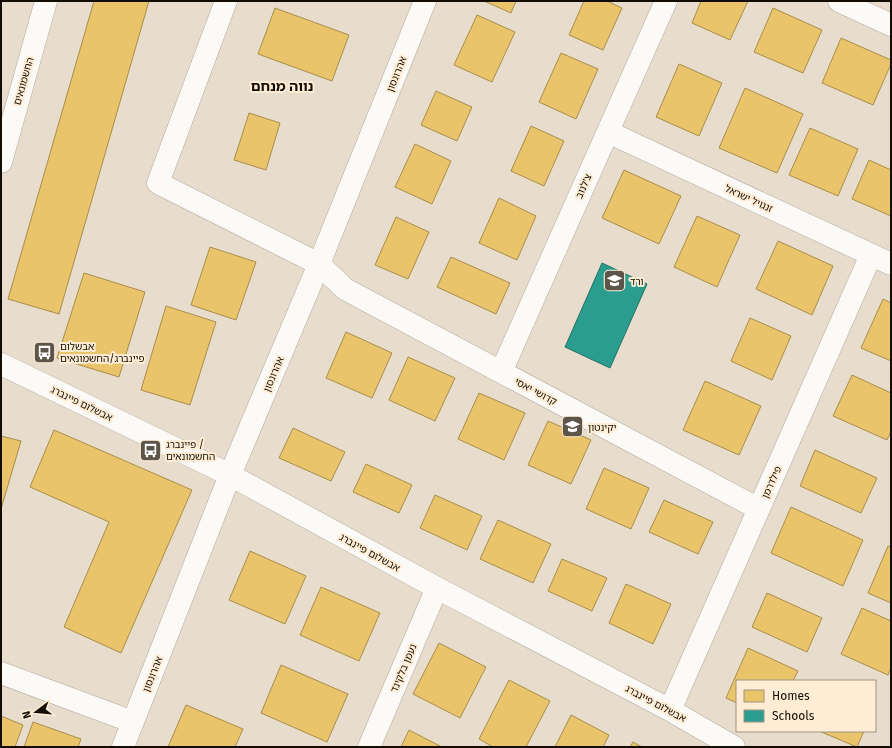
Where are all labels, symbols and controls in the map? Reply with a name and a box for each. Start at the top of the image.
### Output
street label: אהרונסון [384,55,409,94]
street label: החשמונאים [11,56,37,107]
district label: נווה מנחם [251,78,313,95]
street label: צ'לנוב [573,172,595,200]
street label: זנגויל ישראל [723,183,774,215]
school or university icon: ורד [601,268,627,294]
place label: ורד [630,276,644,288]
bus stop icon: אבשלום פיינברג/החשמונאים [31,339,57,365]
place label: אבשלום פיינברג/החשמונאים [60,341,145,365]
street label: אהרונסון [261,355,287,394]
street label: קדושי יאסי [512,376,559,408]
street label: אבשלום פיינברג [49,384,114,424]
school or university icon: יקינטון [559,414,585,440]
place label: יקינטון [588,422,616,434]
bus stop icon: פיינברג / החשמונאים [138,437,164,463]
place label: פיינברג / החשמונאים [166,439,215,463]
street label: פילדרמן [759,464,784,501]
street label: אבשלום פיינברג [337,531,402,574]
street label: נעמן בלקינד [388,642,420,695]
street label: אהרונסון [140,655,165,694]
legend [736,680,876,732]
street label: אבשלום פיינברג [623,683,688,725]
text: Homes [772,689,810,703]
north arrow [16,692,56,732]
text: N [20,709,34,720]
text: Schools [772,709,815,723]

